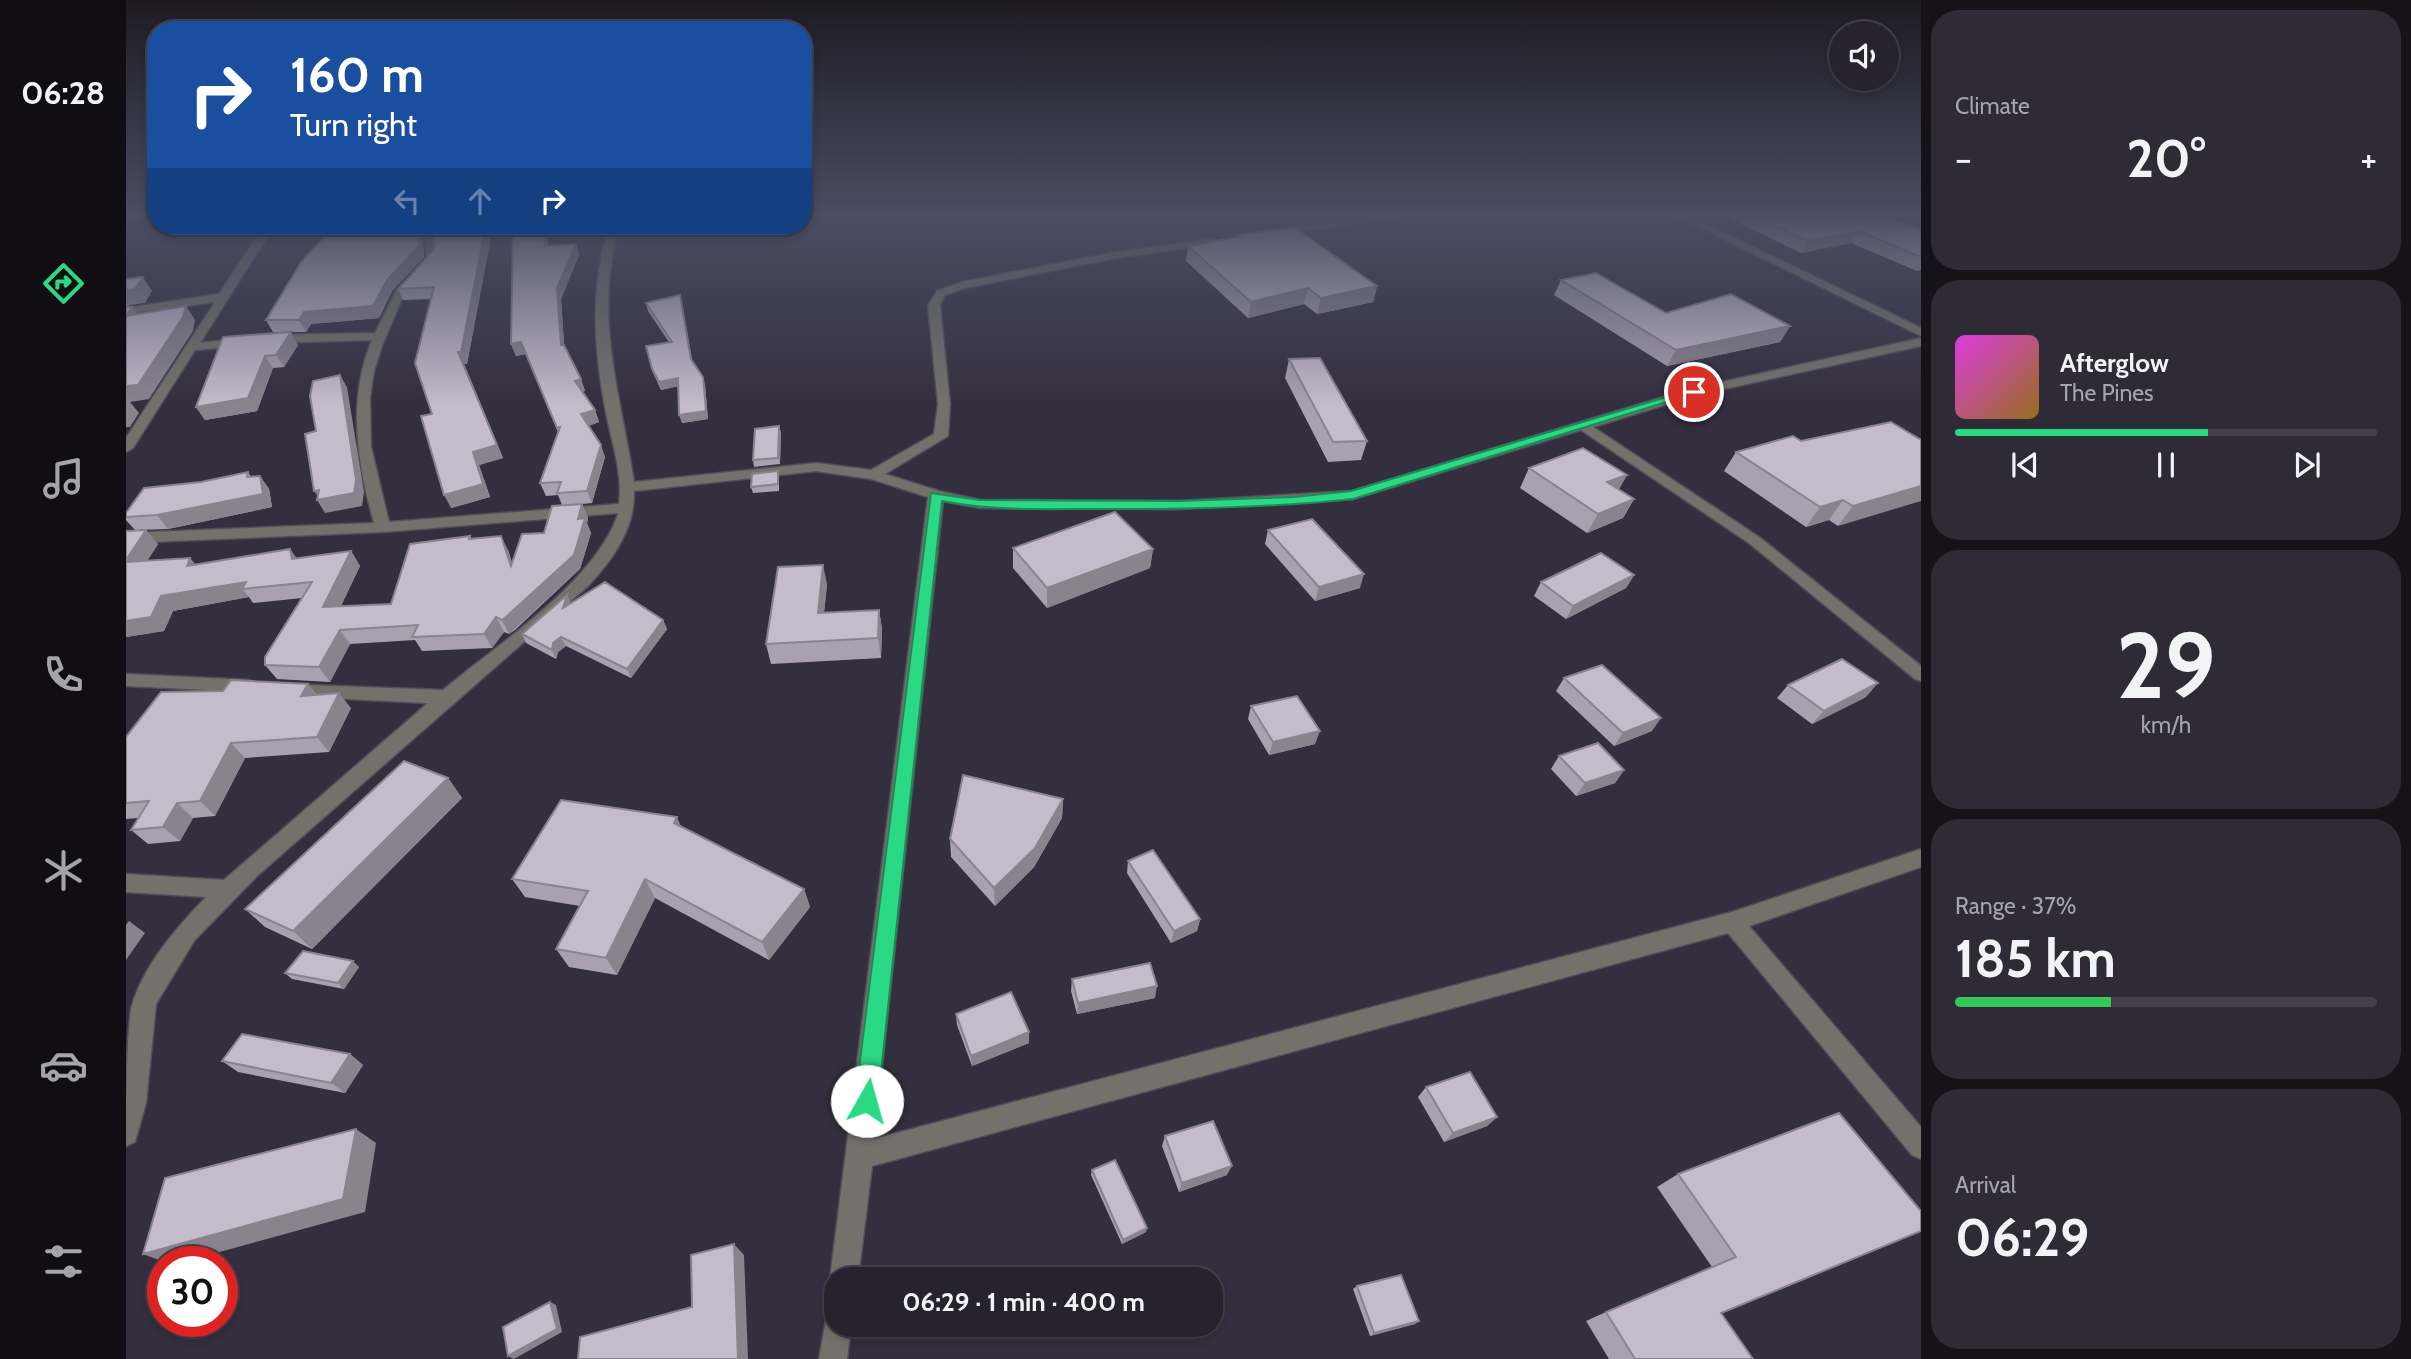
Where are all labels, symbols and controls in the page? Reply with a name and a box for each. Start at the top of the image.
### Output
map controls [1829,21,1899,91]
button: sound [1829,21,1899,91]
text: 160 m [290,45,424,104]
icon: right [175,49,266,140]
text: 06:28 [21,73,105,112]
text: Climate [1955,92,2030,120]
text: Turn right [290,105,417,144]
text: 20° [2126,127,2206,190]
text: − [1955,135,1972,182]
text: + [2360,135,2377,182]
icon: left [388,182,426,220]
icon: ahead [461,182,499,220]
icon: right [534,182,572,220]
icon: directions [39,259,88,308]
text: Afterglow [2060,347,2169,379]
pin [1664,362,1724,422]
icon: arrive [1675,373,1713,411]
text: The Pines [2060,379,2154,407]
icon: previous [2006,446,2044,484]
icon: pause [2147,446,2185,484]
icon: next [2288,446,2326,484]
icon: music [39,454,88,503]
text: 29 [2116,610,2216,721]
icon: phone [39,650,88,699]
text: km/h [2141,711,2191,739]
icon: climate [39,846,88,895]
text: Range · 37% [1955,892,2076,920]
text: 185 km [1955,927,2116,990]
icon: car [39,1041,88,1090]
position arrow [830,1064,904,1138]
text: Arrival [1955,1171,2016,1199]
text: 06:29 [1955,1206,2089,1269]
icon: filters [39,1237,88,1286]
speed limit sign: 30 [147,1246,238,1337]
text: 06:29 · 1 min · 400 m [902,1286,1145,1318]

